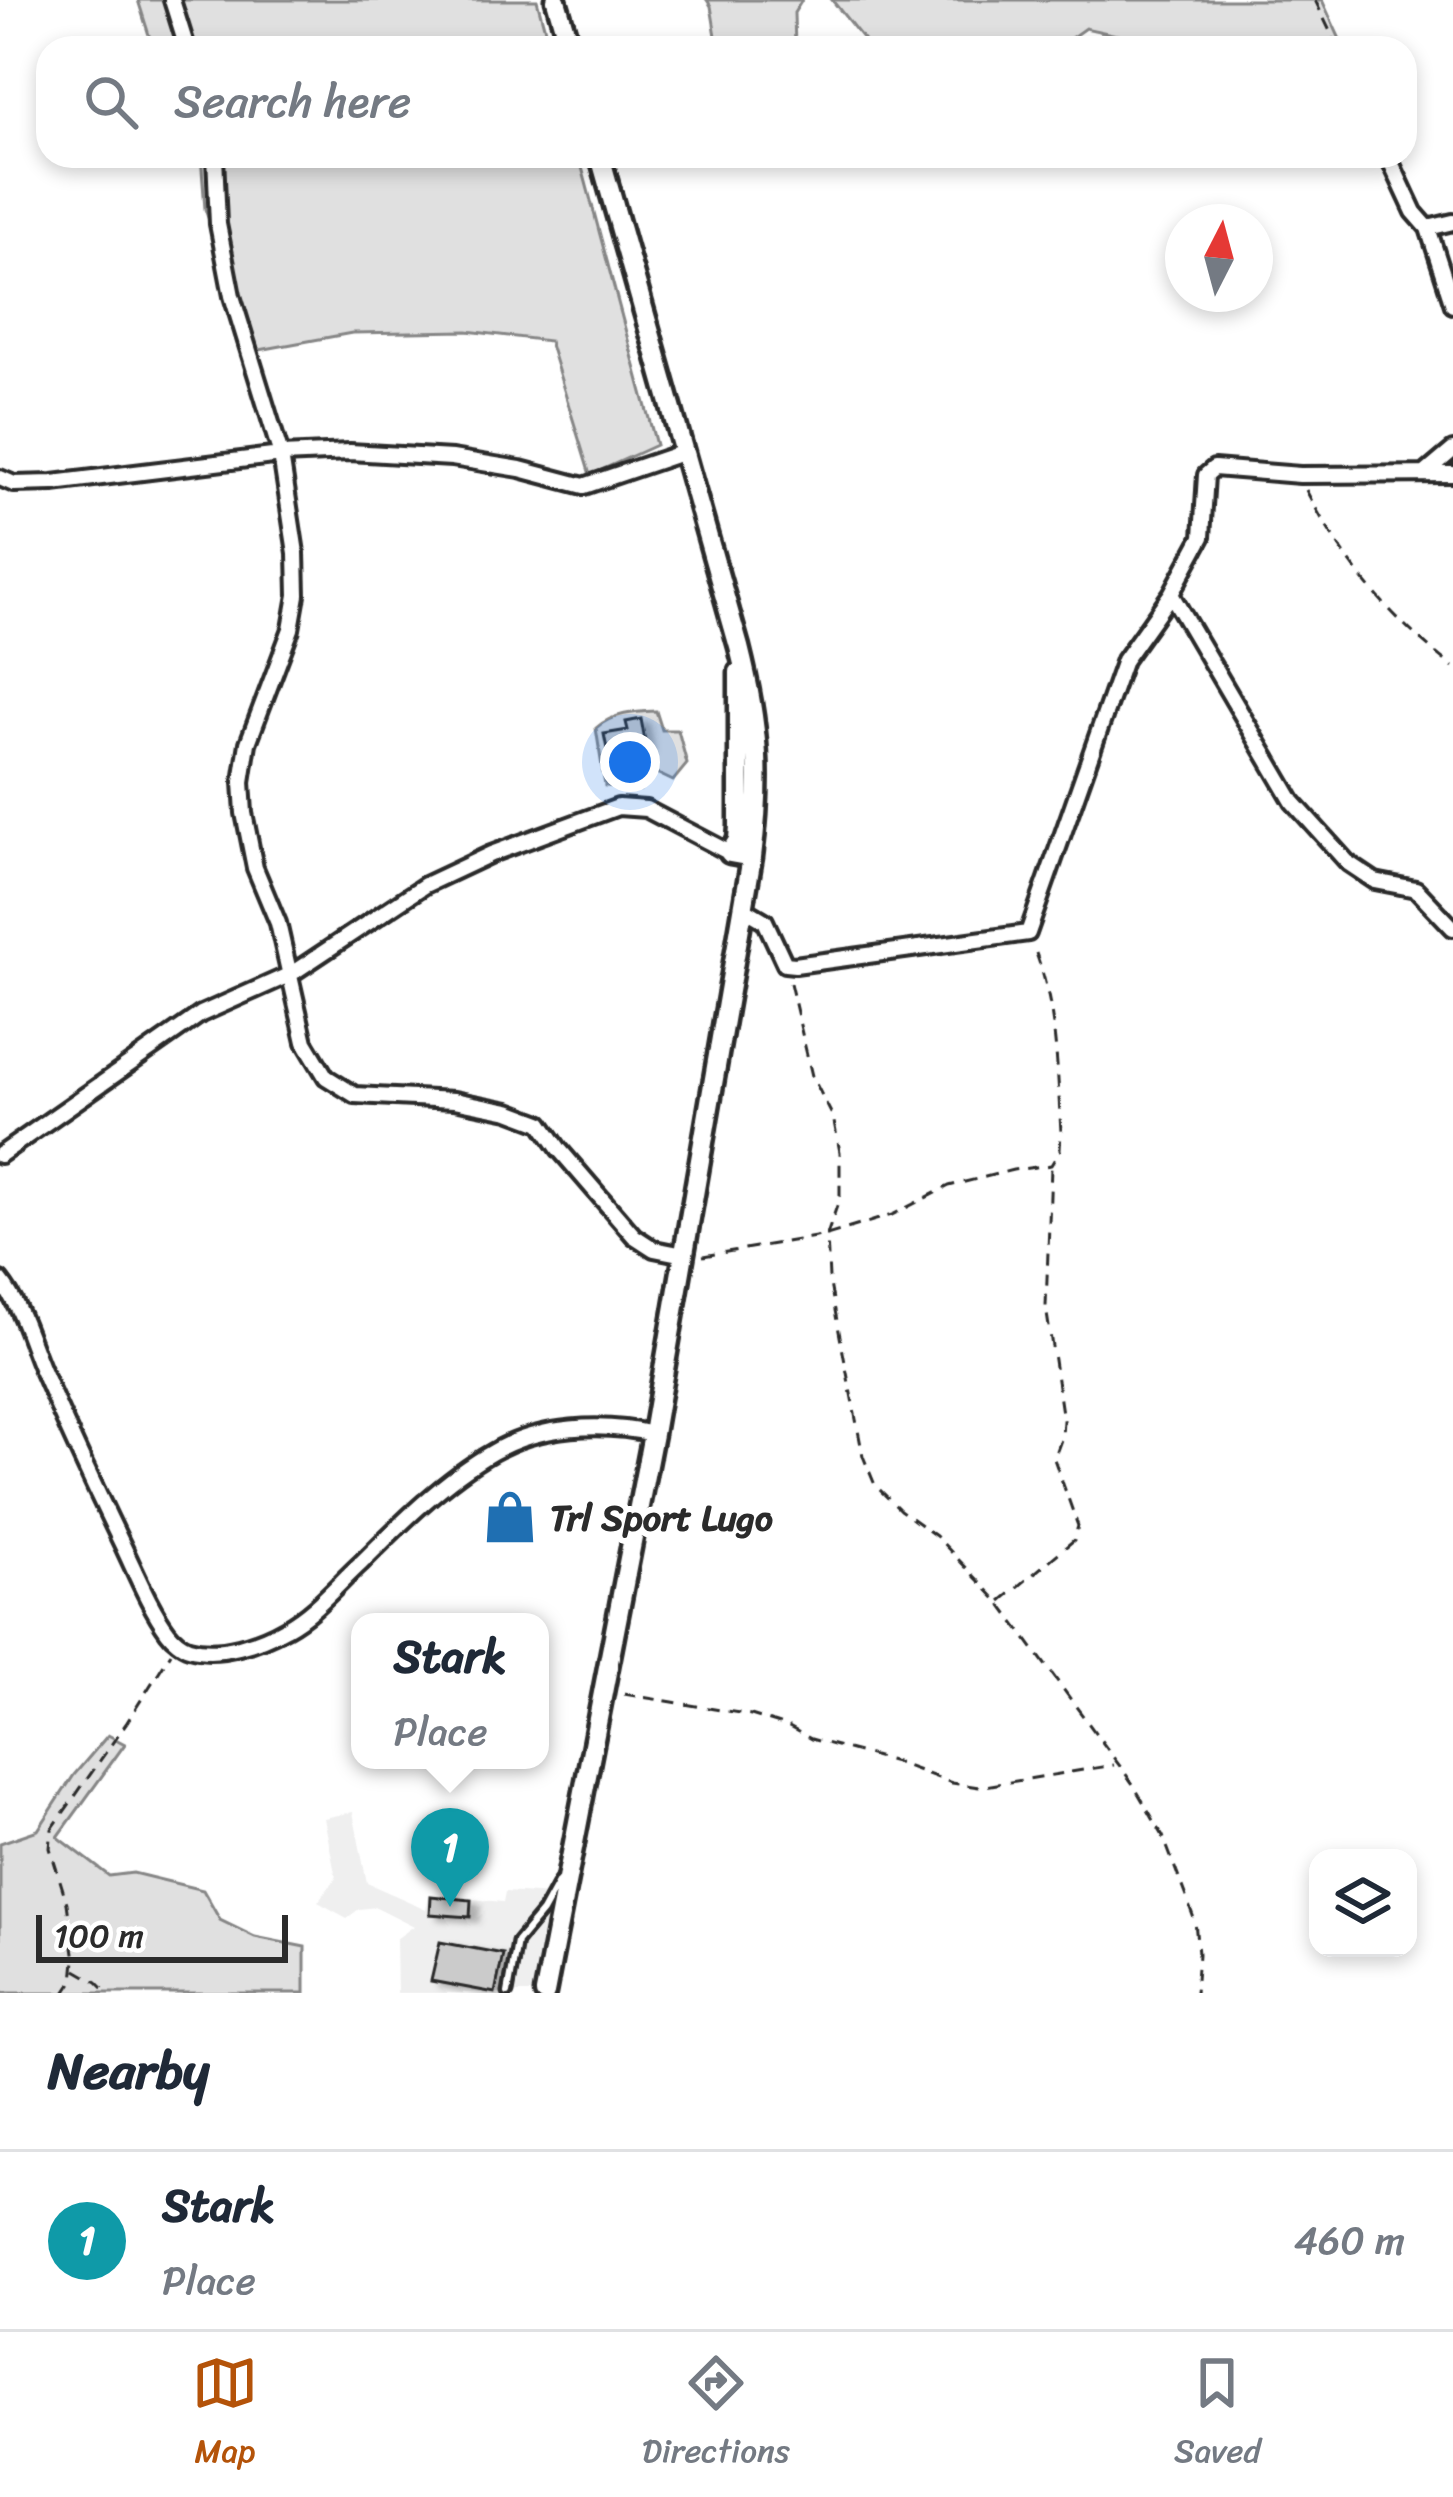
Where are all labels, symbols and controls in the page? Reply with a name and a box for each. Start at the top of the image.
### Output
search box [36,36,1417,168]
text: Search here [174,62,411,142]
icon: search [78,69,144,135]
north arrow [1165,204,1273,312]
your location [600,732,660,792]
place label: Trl Sport Lugo [550,1486,773,1550]
shop icon: Trl Sport Lugo [481,1488,539,1546]
popup [351,1613,549,1769]
text: Stark [394,1617,506,1697]
text: Place [394,1697,487,1766]
pin: 1 [411,1808,489,1907]
map controls [1309,1849,1417,1957]
button: layers [1309,1849,1417,1957]
text: 100 m [54,1907,144,1965]
scale bar [36,1909,288,1962]
text: Nearby [48,2026,209,2116]
text: Stark [162,2166,275,2246]
text: 1 [79,2206,95,2275]
text: 460 m [1294,2206,1405,2275]
text: Place [162,2246,256,2315]
tab: Map [192,2350,258,2480]
tab: Directions [642,2350,790,2480]
tab: Saved [1174,2350,1261,2480]

